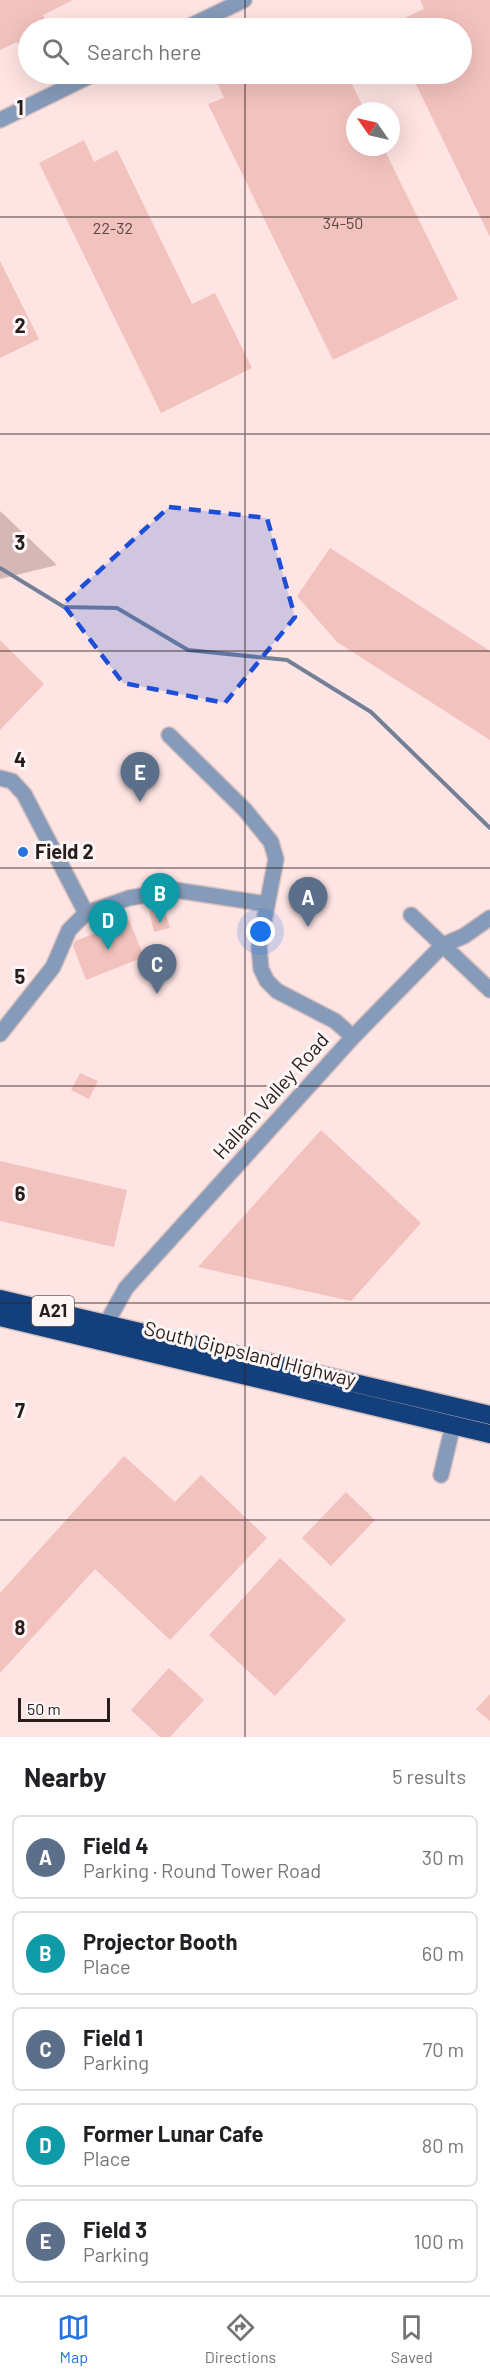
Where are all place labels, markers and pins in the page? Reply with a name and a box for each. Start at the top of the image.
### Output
pin: E [120,752,160,802]
place label: Field 2 [35,839,94,863]
marker: Field 2 [16,845,30,859]
pin: B [140,874,180,923]
pin: A [288,878,328,927]
pin: D [88,900,128,950]
pin: C [138,944,176,994]

